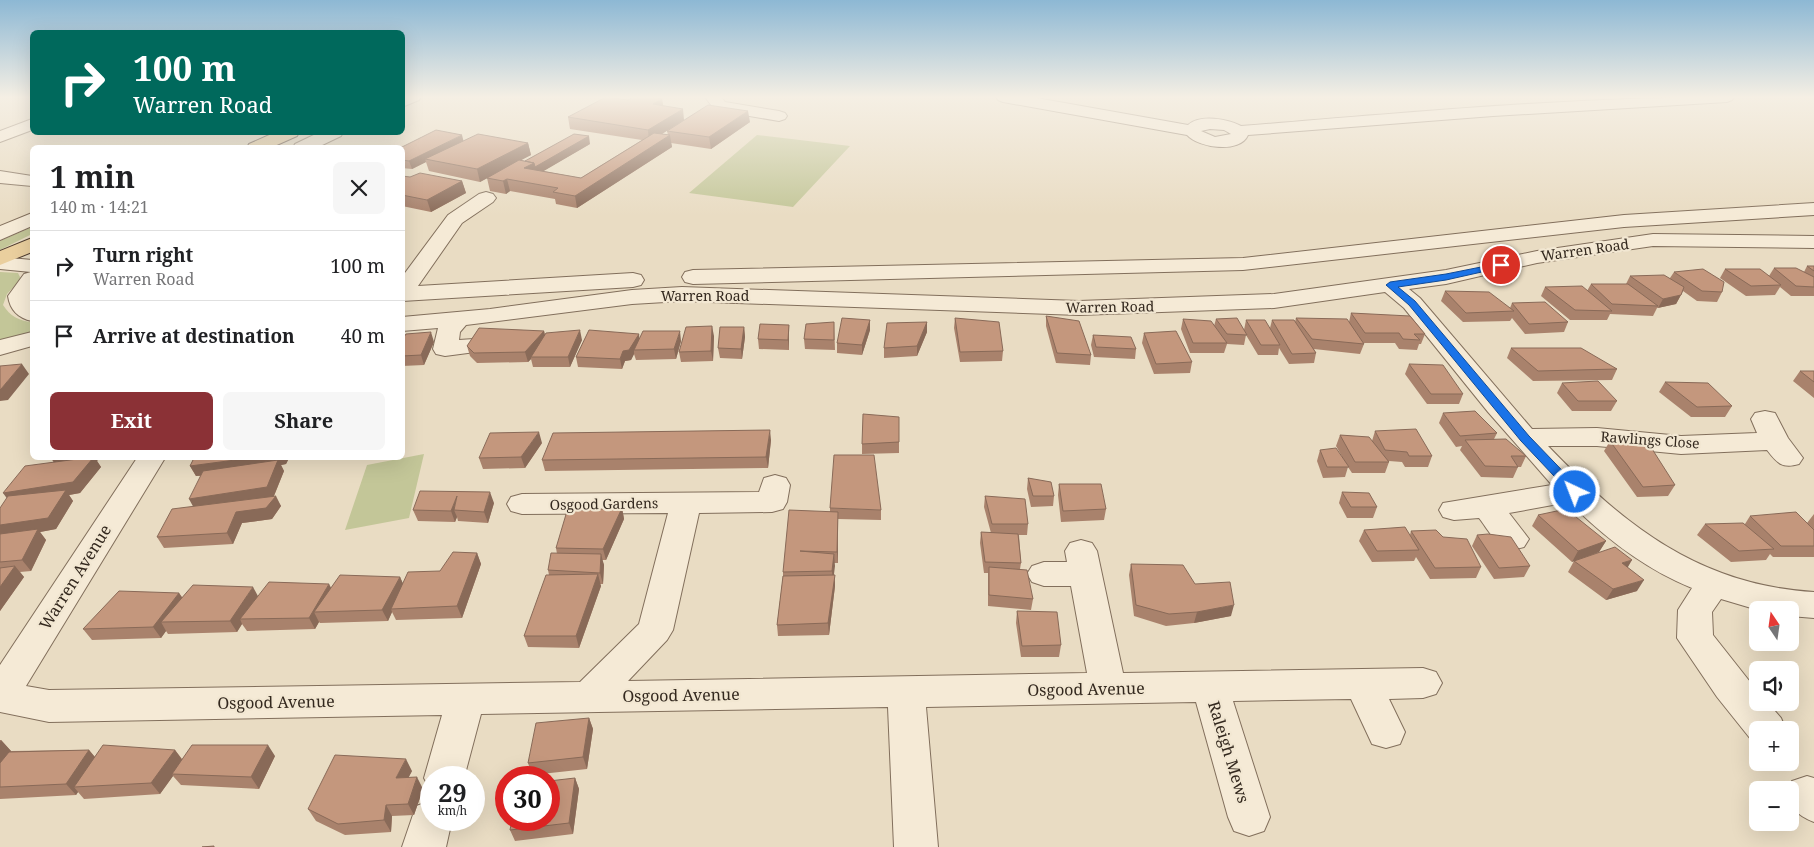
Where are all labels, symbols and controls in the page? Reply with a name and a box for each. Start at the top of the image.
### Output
text: 100 m [133,44,236,91]
icon: right [50,50,115,115]
text: Warren Road [133,89,272,119]
text: 1 min [50,156,135,197]
button: close [333,162,385,214]
text: 140 m · 14:21 [50,196,149,218]
street label: Warren Road [1540,234,1631,265]
text: Turn right [93,242,193,268]
pin [1480,244,1522,286]
icon: arrive [1487,251,1515,279]
icon: right [50,252,78,280]
text: 100 m [330,253,385,279]
text: Warren Road [93,268,194,290]
street label: Warren Road [661,286,750,305]
street label: Warren Road [1066,296,1155,317]
icon: arrive [50,322,78,350]
text: Arrive at destination [93,323,295,349]
text: 40 m [341,323,385,349]
button: Exit [50,392,213,450]
button: Share [223,392,385,450]
street label: Rawlings Close [1600,427,1700,452]
position arrow [1548,465,1600,517]
street label: Osgood Gardens [550,493,658,514]
street label: Warren Avenue [34,520,116,634]
north arrow [1749,601,1799,651]
map controls [1749,601,1799,831]
button: sound [1749,661,1799,711]
street label: Osgood Avenue [1027,677,1145,701]
street label: Osgood Avenue [622,683,740,707]
street label: Osgood Avenue [217,690,335,714]
street label: Raleigh Mews [1203,698,1255,806]
button: + [1749,721,1799,771]
speed limit sign: 30 [495,766,560,831]
text: 29 [438,775,467,809]
button: − [1749,781,1799,831]
text: km/h [438,802,467,819]

